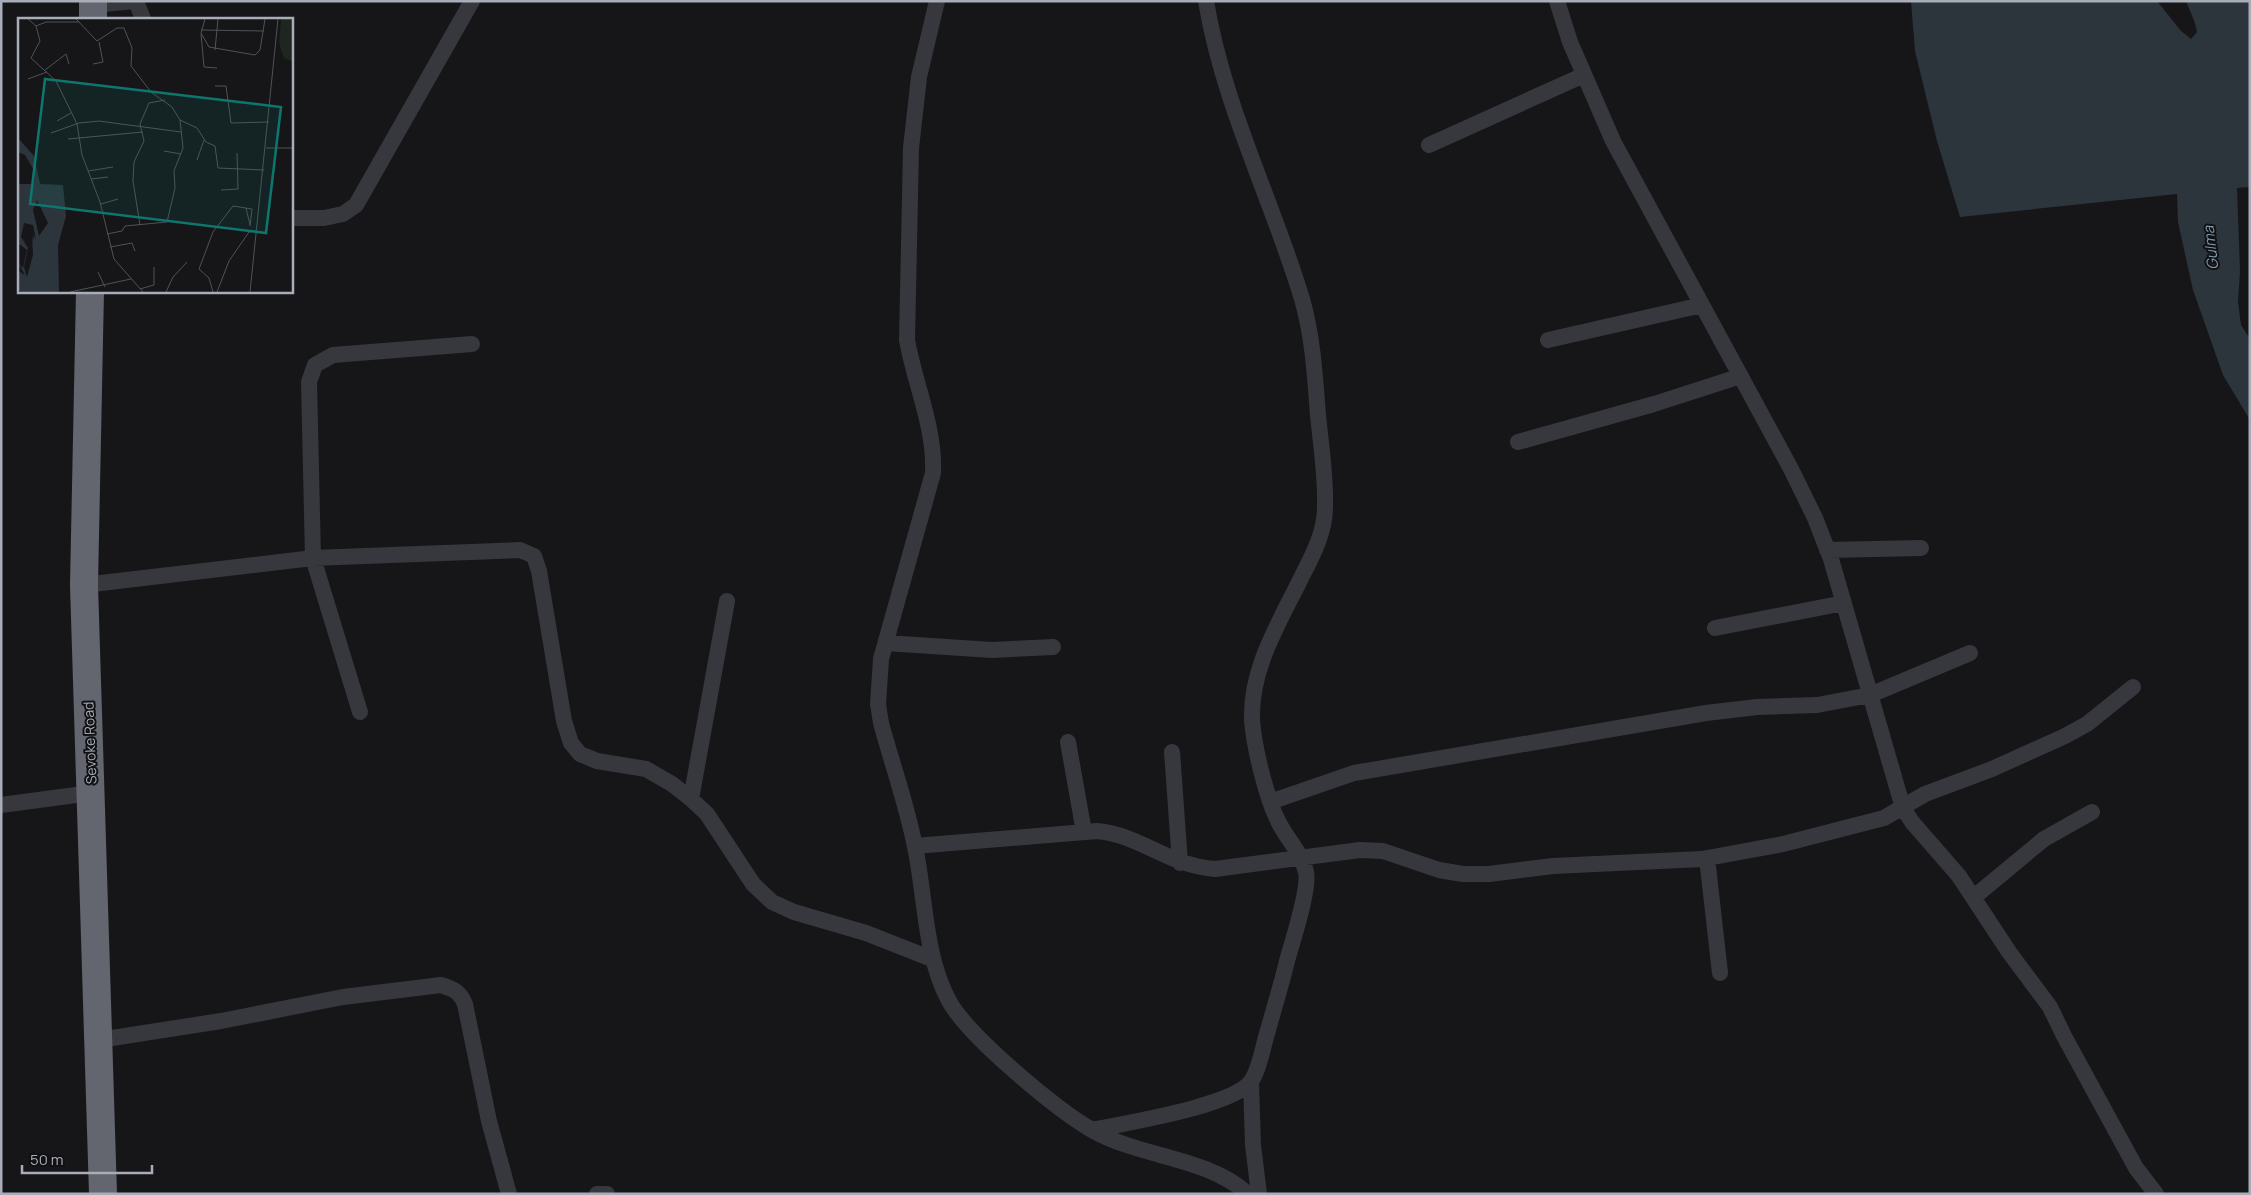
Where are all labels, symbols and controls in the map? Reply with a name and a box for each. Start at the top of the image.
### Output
inset map [18,18,292,292]
water label: Gulma [2198,224,2223,271]
street label: Sevoke Road [79,701,100,785]
scale bar [22,1142,152,1174]
text: 50 m [30,1149,64,1170]

